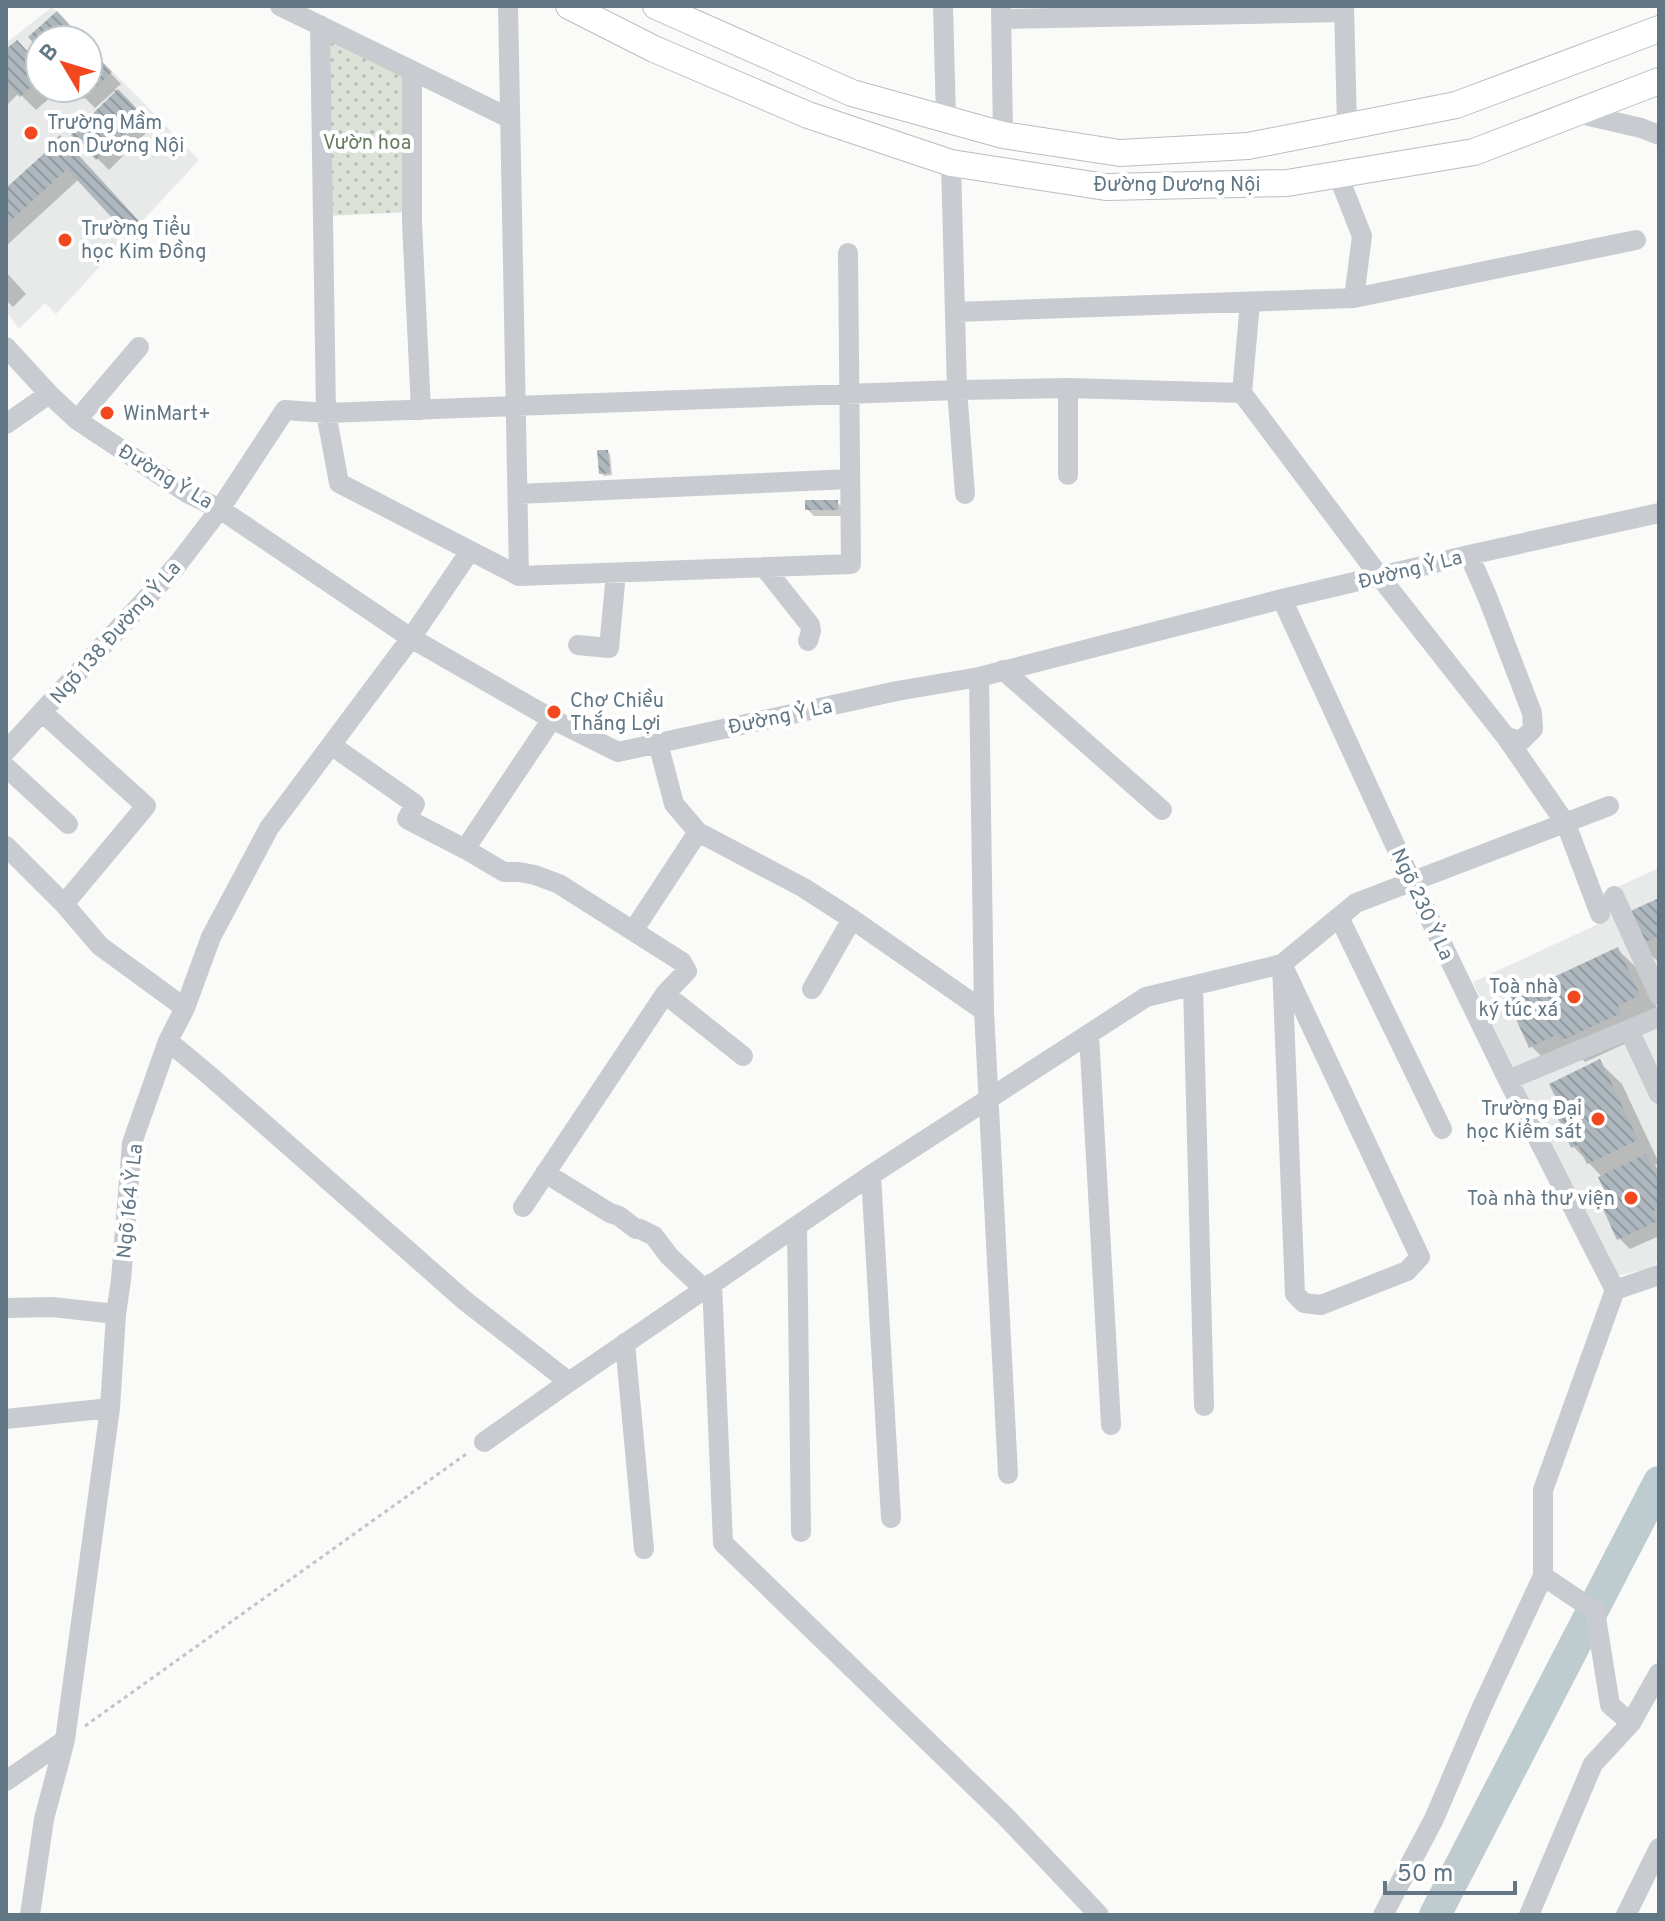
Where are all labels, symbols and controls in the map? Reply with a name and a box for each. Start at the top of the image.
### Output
north arrow [24,24,104,104]
text: B [35,39,66,68]
place label: Trường Mầm non Dương Nội [47,110,184,160]
marker: Trường Mầm non Dương Nội [22,124,40,142]
park label: Vườn hoa [323,131,411,157]
street label: Đường Dương Nội [1093,173,1261,199]
place label: Trường Tiểu học Kim Đồng [81,214,207,266]
marker: Trường Tiểu học Kim Đồng [56,231,74,249]
place label: WinMart+ [123,402,211,428]
marker: WinMart+ [98,404,116,422]
street label: Đường Ỷ La [113,438,218,516]
street label: Đường Ỷ La [1355,544,1465,596]
street label: Ngõ 138 Đường Ỷ La [44,555,188,710]
place label: Chợ Chiều Thắng Lợi [570,688,664,738]
street label: Đường Ỷ La [725,692,835,742]
marker: Chợ Chiều Thắng Lợi [545,703,563,721]
street label: Ngõ 230 Ỷ La [1384,844,1460,965]
place label: Toà nhà ký túc xá [1478,975,1558,1024]
marker: Toà nhà ký túc xá [1565,988,1583,1006]
place label: Trường Đại học Kiểm sát [1466,1097,1582,1146]
marker: Trường Đại học Kiểm sát [1589,1110,1607,1128]
street label: Ngõ 164 Ỷ La [110,1142,150,1260]
place label: Toà nhà thư viện [1467,1187,1615,1213]
marker: Toà nhà thư viện [1622,1189,1640,1207]
scale bar [1385,1845,1515,1895]
text: 50 m [1397,1860,1453,1890]

